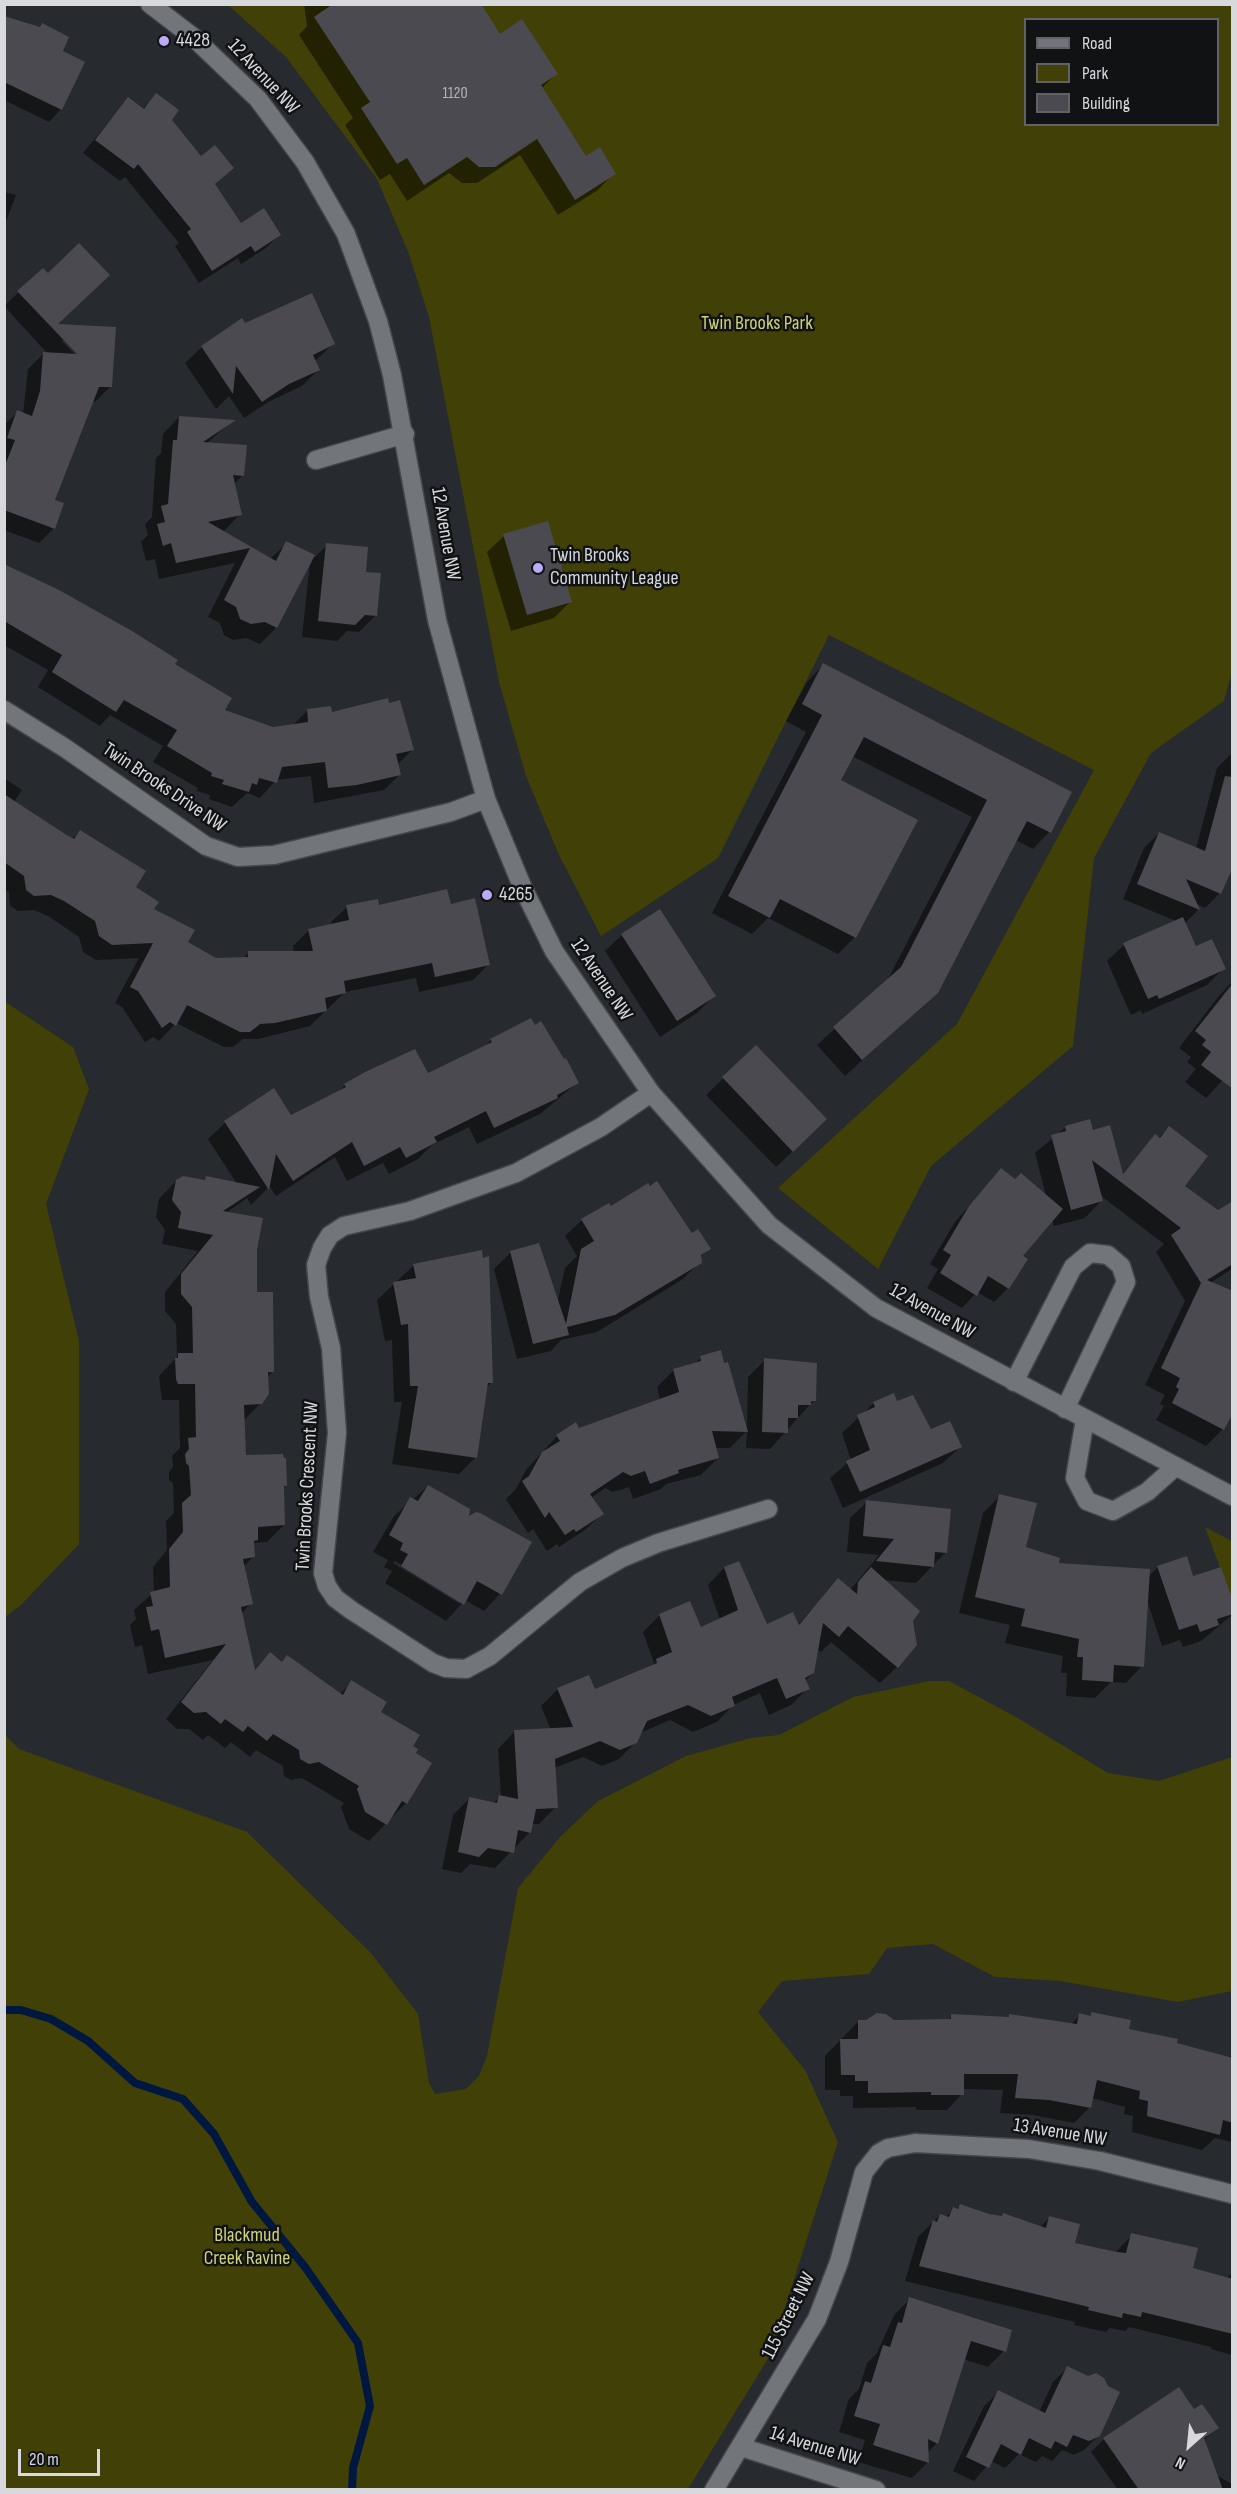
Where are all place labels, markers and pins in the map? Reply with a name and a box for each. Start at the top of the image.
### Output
place label: 4428 [176,29,210,53]
marker: 4428 [157,34,171,48]
place label: Twin Brooks Community League [550,544,678,591]
marker: Twin Brooks Community League [531,561,545,575]
place label: 4265 [499,883,532,907]
marker: 4265 [480,888,494,902]

